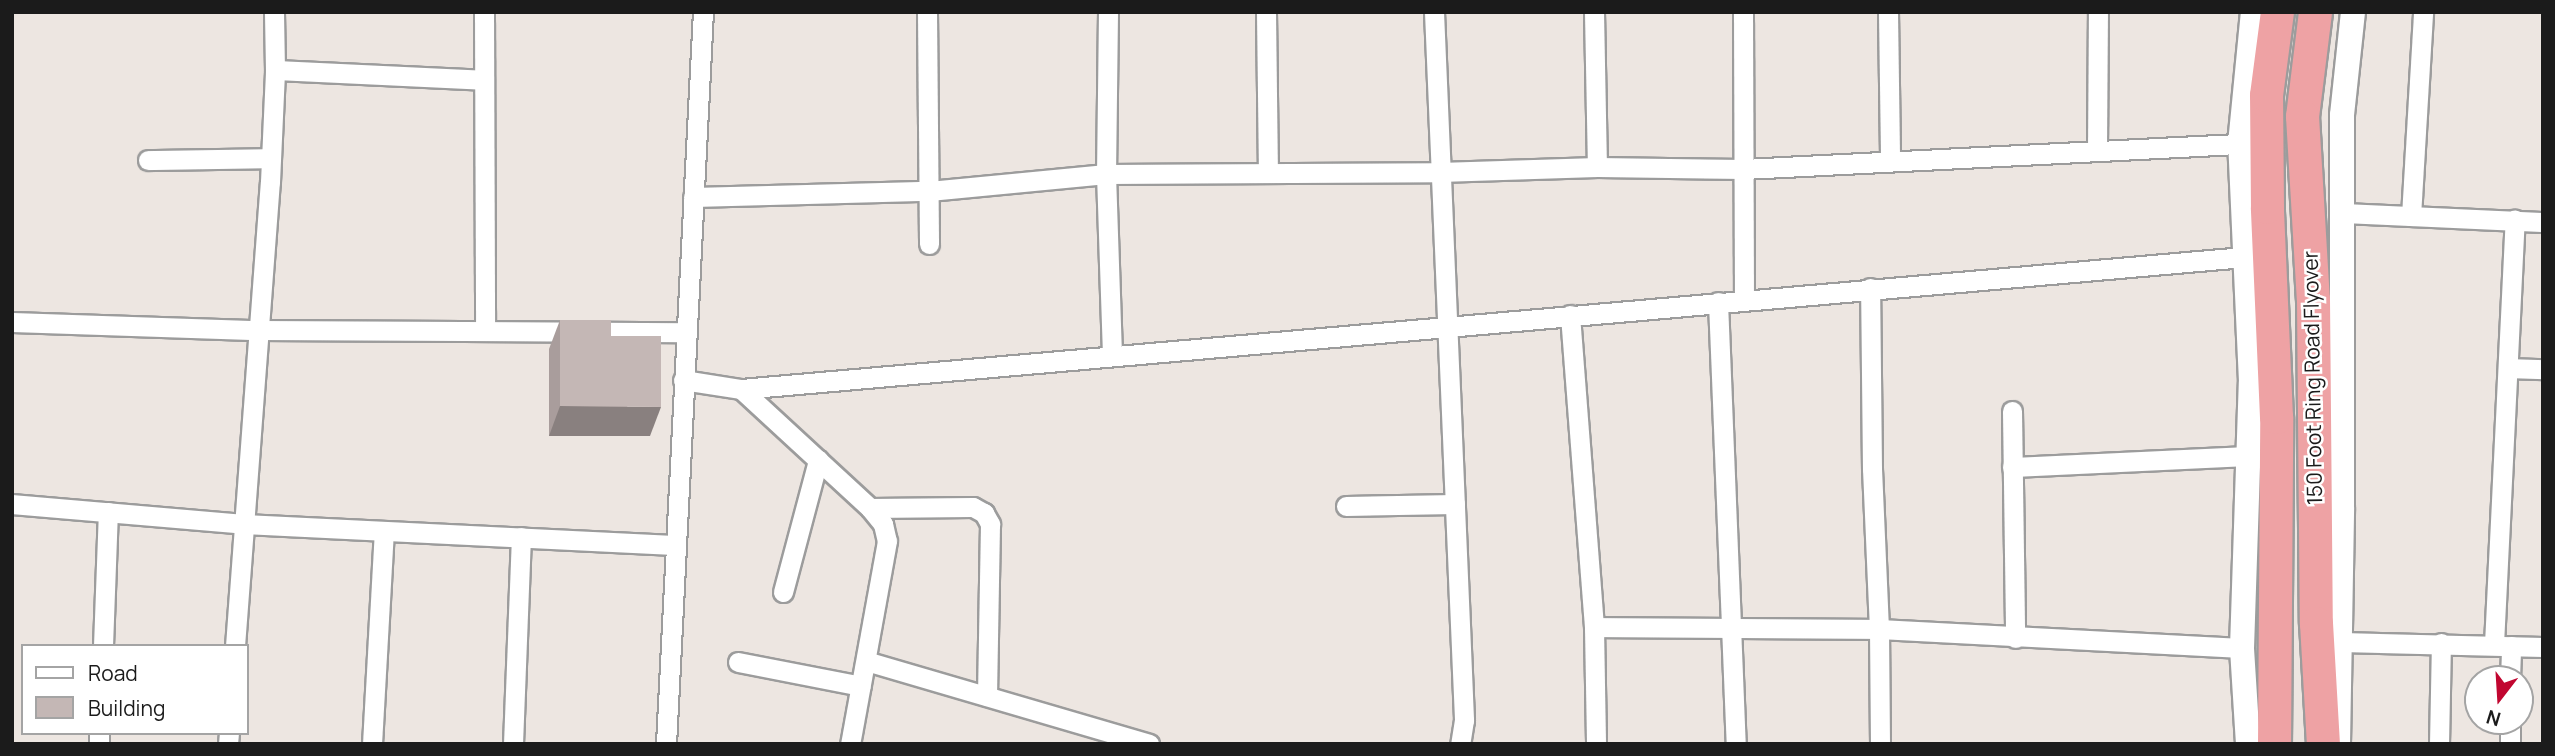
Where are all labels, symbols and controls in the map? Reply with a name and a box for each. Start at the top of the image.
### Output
street label: 150 Foot Ring Road Flyover [2297,251,2327,505]
legend [21,644,248,735]
text: Road [88,659,138,687]
north arrow [2464,665,2534,735]
text: Building [88,694,165,722]
text: N [2483,704,2504,733]

